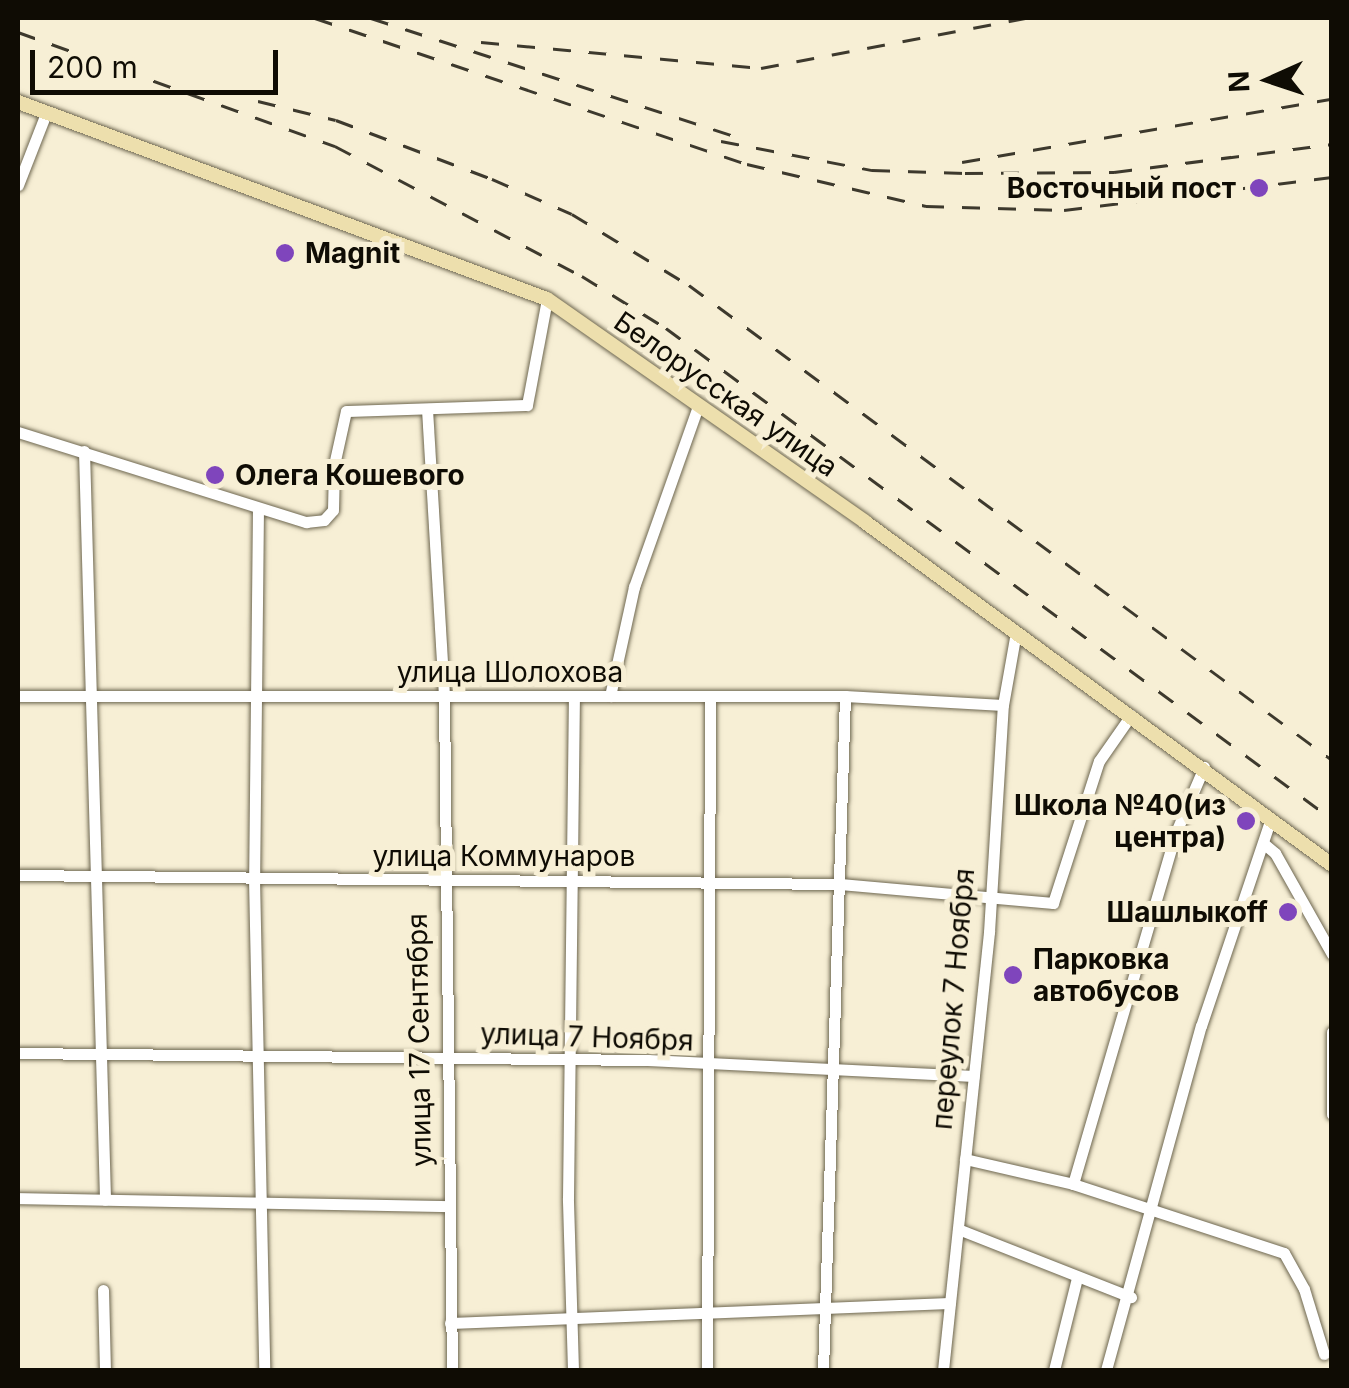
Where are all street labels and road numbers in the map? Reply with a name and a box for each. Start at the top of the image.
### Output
street label: Белорусская улица [608,304,844,484]
street label: улица Шолохова [397,655,623,689]
street label: улица Коммунаров [373,839,635,873]
street label: переулок 7 Ноября [925,867,981,1131]
street label: улица 17 Сентября [400,913,438,1167]
street label: улица 7 Ноября [480,1016,694,1058]

